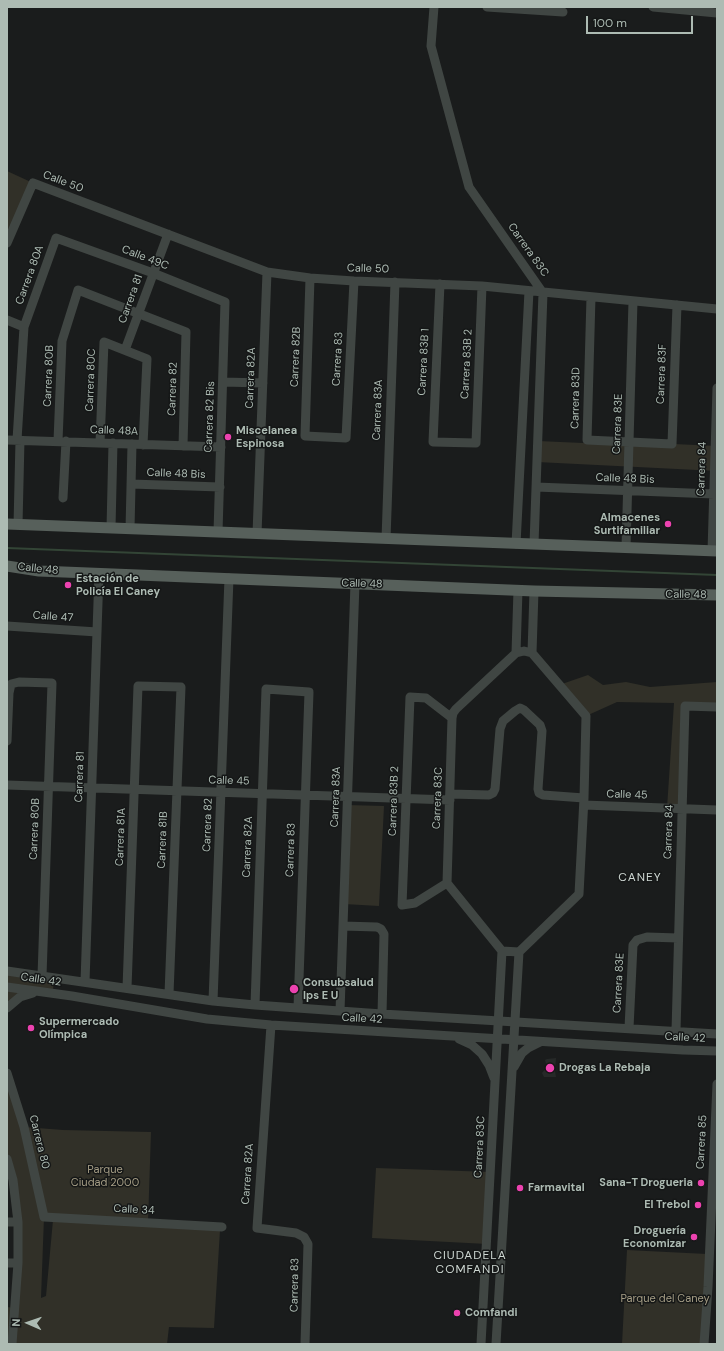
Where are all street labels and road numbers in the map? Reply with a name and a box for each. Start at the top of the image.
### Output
street label: Calle 50 [41,168,85,196]
street label: Carrera 83C [505,221,551,279]
street label: Calle 49C [120,243,170,273]
street label: Carrera 80A [13,244,47,306]
street label: Calle 50 [347,262,389,276]
street label: Carrera 81 [116,273,146,325]
street label: Carrera 82B [288,327,304,387]
street label: Carrera 83B 1 [416,328,432,396]
street label: Carrera 83B 2 [459,329,475,399]
street label: Carrera 83 [330,332,346,386]
street label: Carrera 83F [654,344,670,404]
street label: Carrera 80B [41,345,57,407]
street label: Carrera 82A [243,347,259,409]
street label: Carrera 80C [83,348,99,412]
street label: Carrera 82 [165,362,181,416]
street label: Carrera 83D [569,367,583,429]
street label: Carrera 83A [370,379,386,441]
street label: Carrera 82 Bis [202,381,218,453]
street label: Carrera 83E [610,394,626,454]
street label: Calle 48A [90,424,138,438]
street label: Carrera 84 [694,442,710,496]
street label: Calle 48 Bis [146,466,206,482]
street label: Calle 48 Bis [595,471,655,487]
street label: Calle 48 [17,560,59,578]
street label: Calle 48 [341,577,383,591]
street label: Calle 48 [665,588,707,602]
street label: Calle 47 [32,609,74,625]
street label: Carrera 81 [73,751,87,803]
street label: Carrera 83A [328,766,344,828]
street label: Carrera 83B 2 [386,766,402,836]
street label: Carrera 83C [430,767,446,829]
street label: Calle 45 [208,774,250,788]
street label: Calle 45 [606,788,648,802]
street label: Carrera 80B [27,798,43,860]
street label: Carrera 82 [200,798,216,852]
street label: Carrera 84 [661,805,677,859]
street label: Carrera 81A [113,808,129,866]
street label: Carrera 81B [155,811,171,869]
street label: Carrera 82A [240,816,256,878]
street label: Carrera 83 [283,823,299,877]
street label: Carrera 83E [611,952,627,1014]
street label: Calle 42 [20,971,62,989]
street label: Calle 42 [341,1011,383,1027]
street label: Calle 42 [664,1030,706,1046]
street label: Carrera 80 [26,1114,52,1170]
street label: Carrera 85 [694,1114,710,1170]
street label: Carrera 83C [472,1116,488,1178]
street label: Carrera 82A [239,1143,257,1205]
street label: Calle 34 [113,1202,155,1218]
street label: Carrera 83 [288,1258,302,1312]

